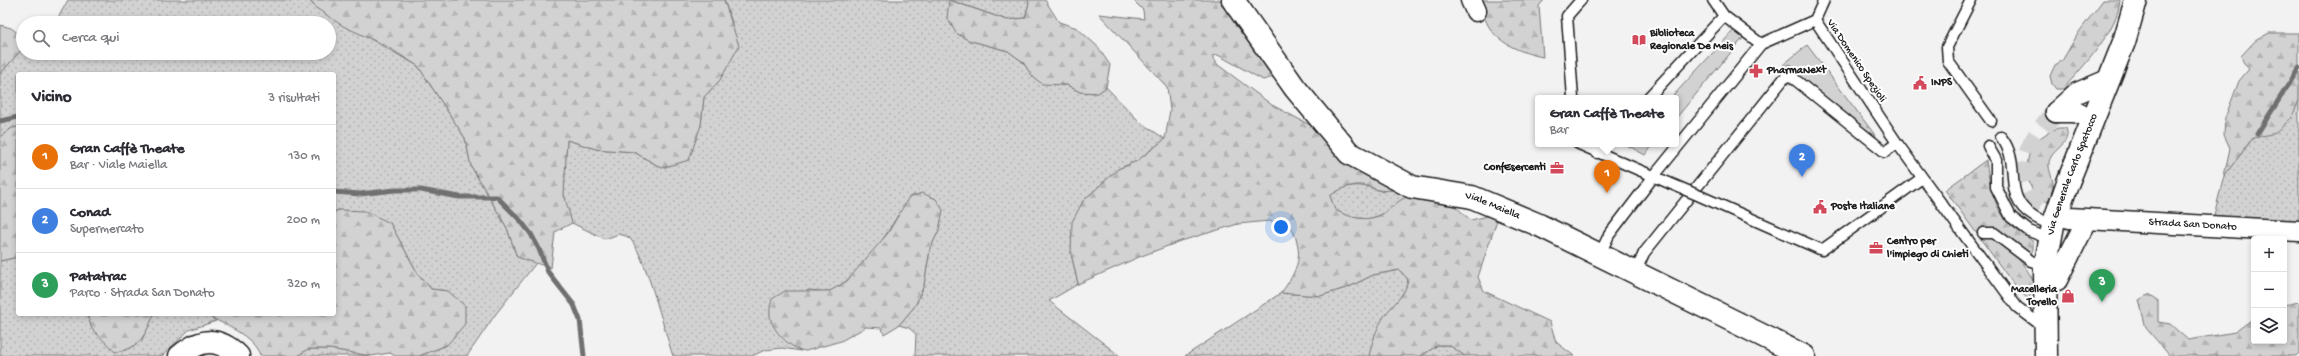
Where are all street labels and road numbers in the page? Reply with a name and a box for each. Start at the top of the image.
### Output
street label: Via Domenico Spezioli [1823,17,1888,105]
street label: Via Generale Carlo Spatocco [2045,112,2101,237]
street label: Viale Maiella [1463,190,1523,223]
street label: Strada San Donato [2148,217,2238,233]

